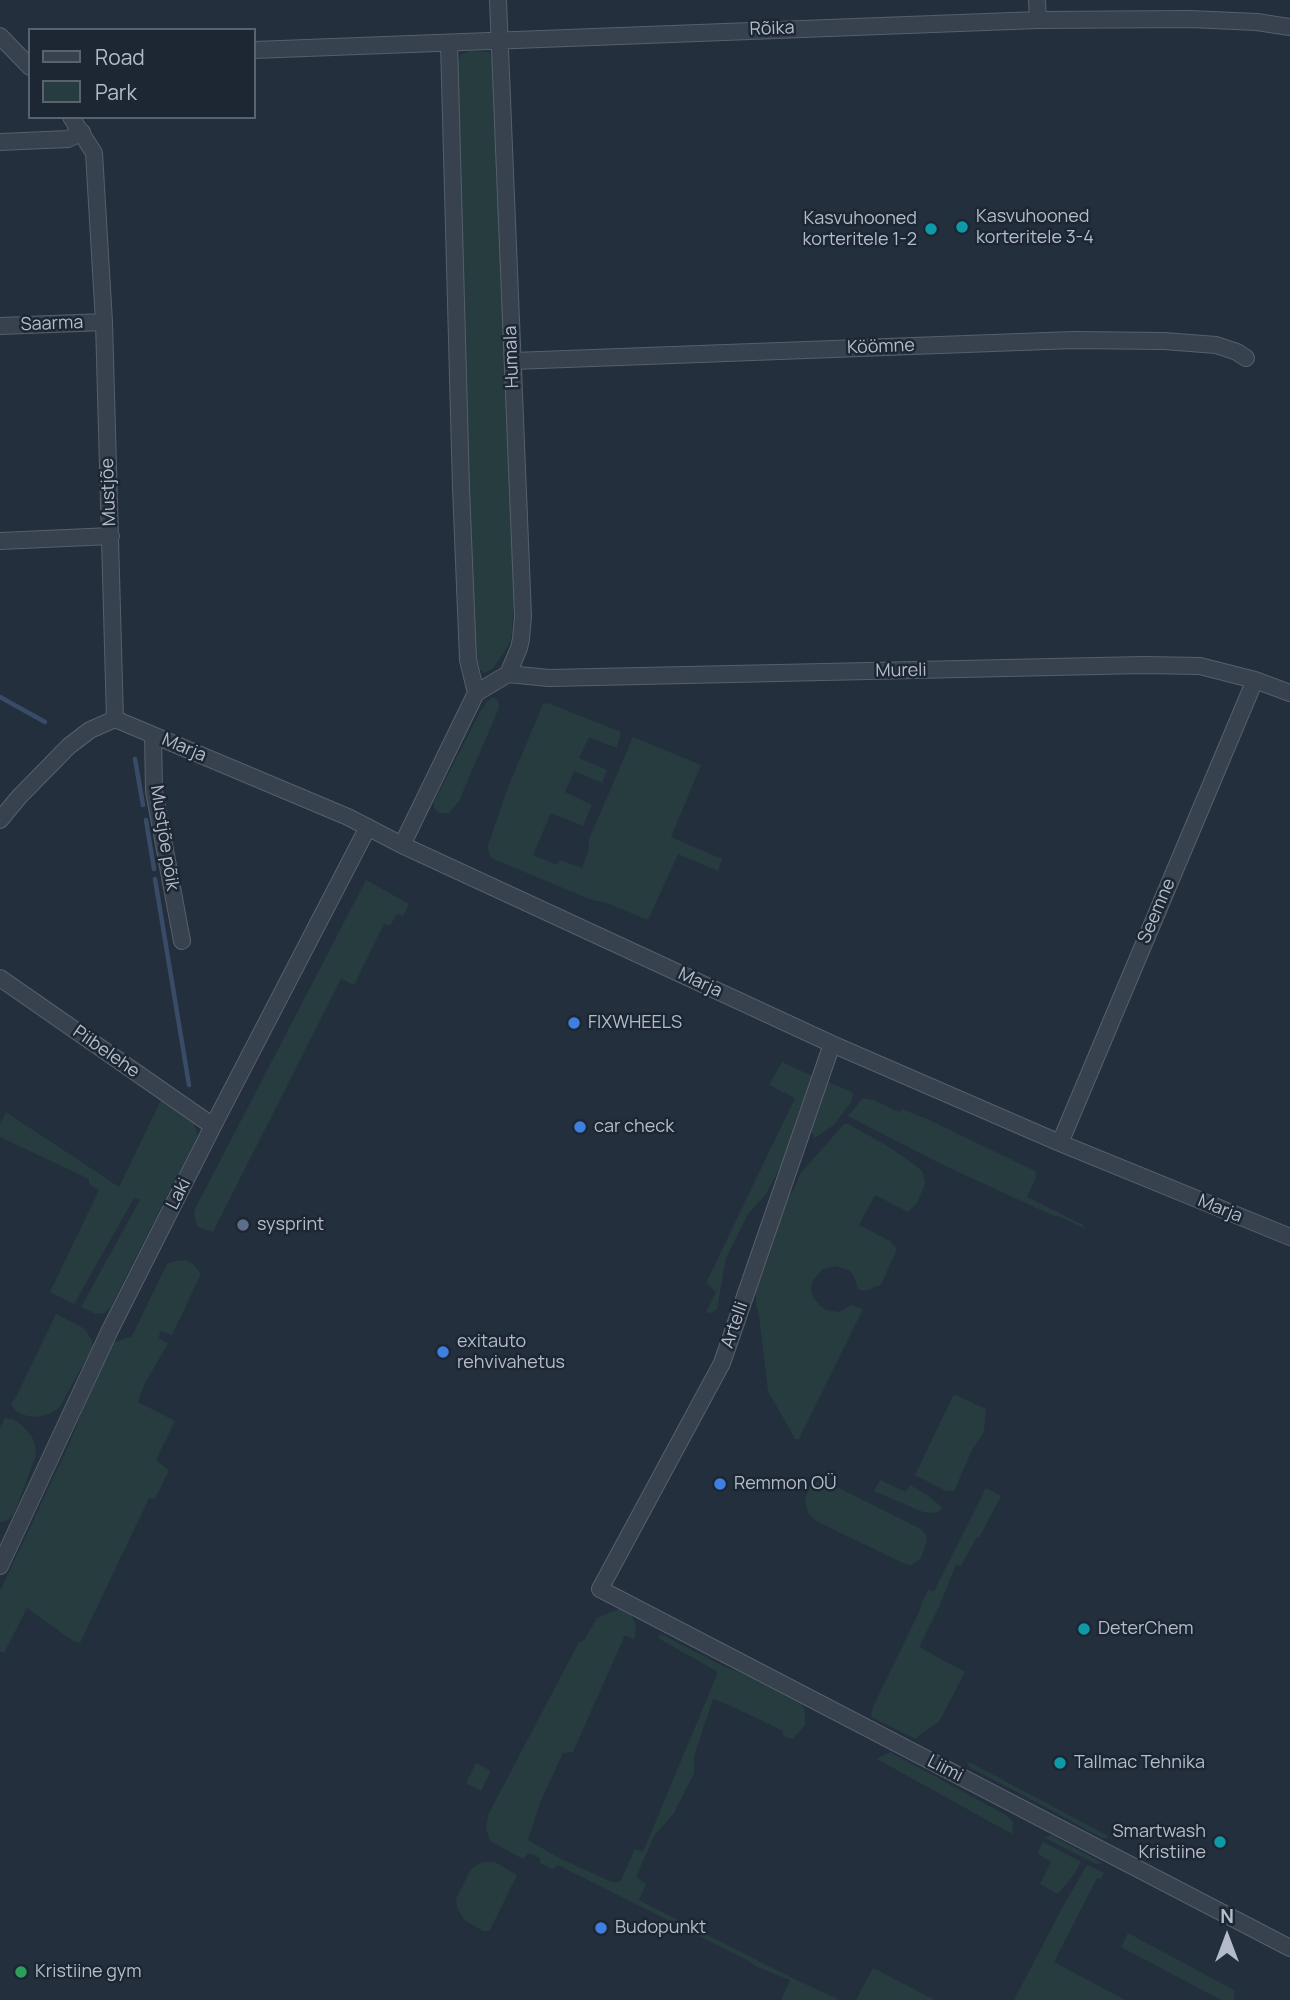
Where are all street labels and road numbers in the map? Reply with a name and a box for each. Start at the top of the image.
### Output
street label: Rõika [749,17,795,41]
street label: Saarma [20,312,84,336]
street label: Humala [500,325,524,389]
street label: Köömne [847,335,915,359]
street label: Mustjõe [97,458,121,526]
street label: Mureli [875,660,927,682]
street label: Marja [159,729,209,767]
street label: Mustjõe põik [145,784,183,892]
street label: Seemne [1134,875,1180,947]
street label: Marja [675,963,725,1003]
street label: Piibelehe [69,1021,143,1083]
street label: Laki [162,1175,196,1213]
street label: Marja [1195,1190,1245,1228]
street label: Artelli [717,1299,753,1351]
street label: Liimi [924,1751,966,1787]

